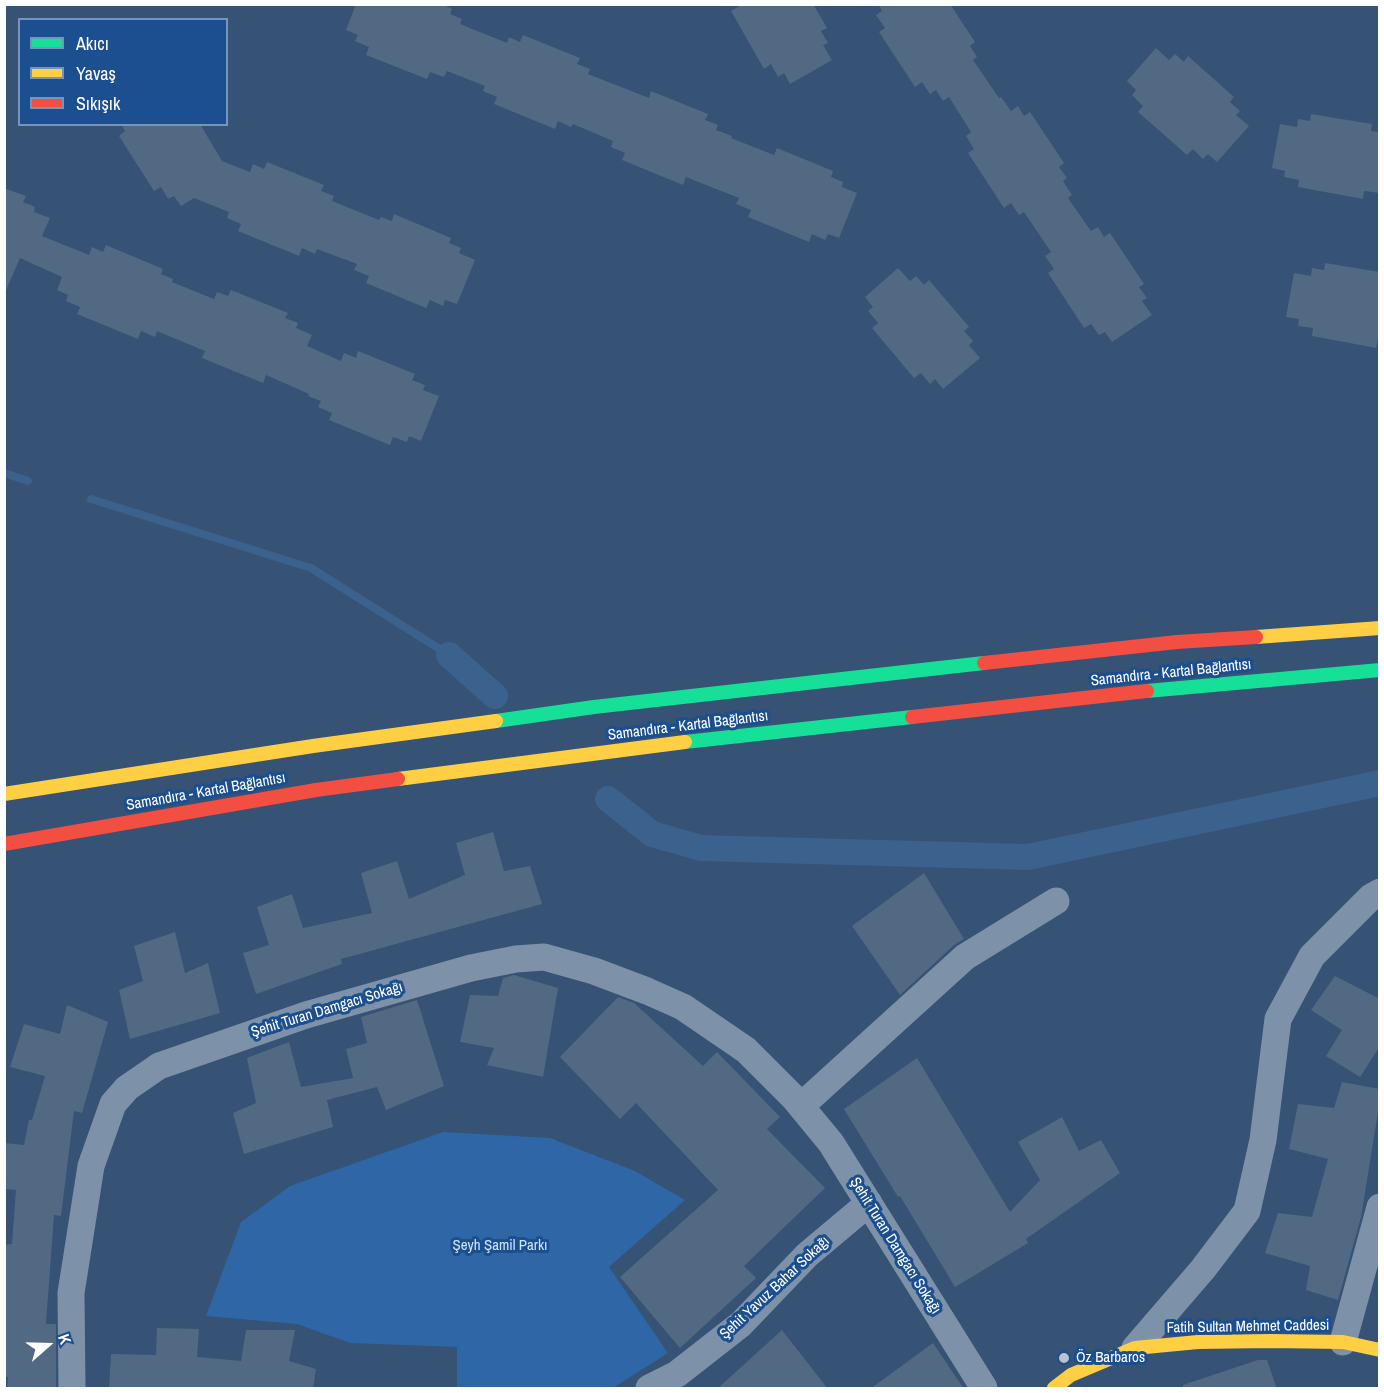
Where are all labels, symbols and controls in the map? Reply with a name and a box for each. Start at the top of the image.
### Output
legend [18,18,228,126]
text: Akıcı [76,31,109,56]
text: Yavaş [76,61,116,86]
text: Sıkışık [76,91,120,116]
street label: Samandıra - Kartal Bağlantısı [1090,656,1252,690]
street label: Samandıra - Kartal Bağlantısı [607,707,769,745]
street label: Samandıra - Kartal Bağlantısı [125,769,287,815]
street label: Şehit Turan Damgacı Sokağı [249,978,405,1042]
street label: Şehit Turan Damgacı Sokağı [846,1174,944,1318]
street label: Şehit Yavuz Bahar Sokağı [716,1233,834,1343]
park label: Şeyh Şamil Parkı [452,1237,548,1255]
north arrow [18,1315,78,1375]
street label: Fatih Sultan Mehmet Caddesi [1166,1317,1330,1337]
text: K [53,1331,77,1347]
place label: Öz Barbaros [1076,1349,1145,1367]
marker: Öz Barbaros [1057,1351,1071,1365]

